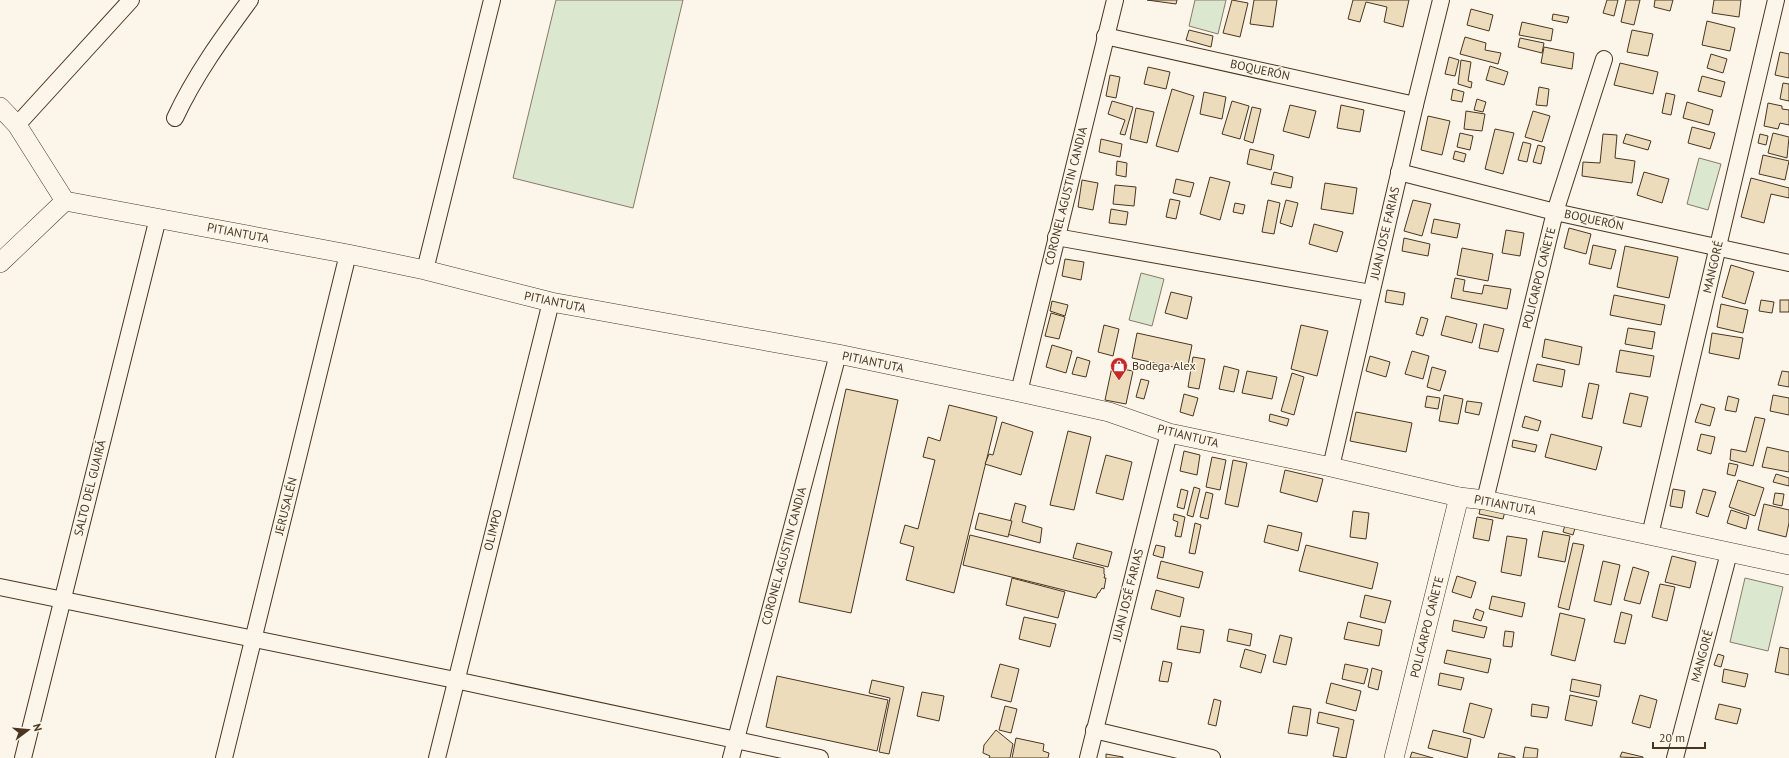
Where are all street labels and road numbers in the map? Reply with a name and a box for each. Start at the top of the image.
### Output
street label: BOQUERÓN [1229,56,1291,83]
street label: CORONEL AGUSTIN CANDIA [1041,125,1090,267]
street label: JUAN JOSE FARIAS [1366,185,1402,282]
street label: BOQUERÓN [1563,206,1625,233]
street label: PITIANTUTA [206,219,270,246]
street label: POLICARPO CAÑETE [1519,226,1558,330]
street label: MANGORÉ [1699,239,1726,295]
street label: PITIANTUTA [523,288,587,315]
street label: PITIANTUTA [841,348,905,375]
street label: PITIANTUTA [1156,421,1220,450]
street label: SALTO DEL GUAIRÁ [70,438,109,537]
street label: JERUSALÉN [271,475,300,537]
street label: CORONEL AGUSTIN CANDIA [758,485,809,627]
street label: PITIANTUTA [1473,491,1537,518]
street label: OLIMPO [480,508,505,552]
street label: JUAN JOSÉ FARIAS [1109,547,1146,644]
street label: POLICARPO CAÑETE [1407,575,1446,679]
street label: MANGORÉ [1687,628,1716,684]

